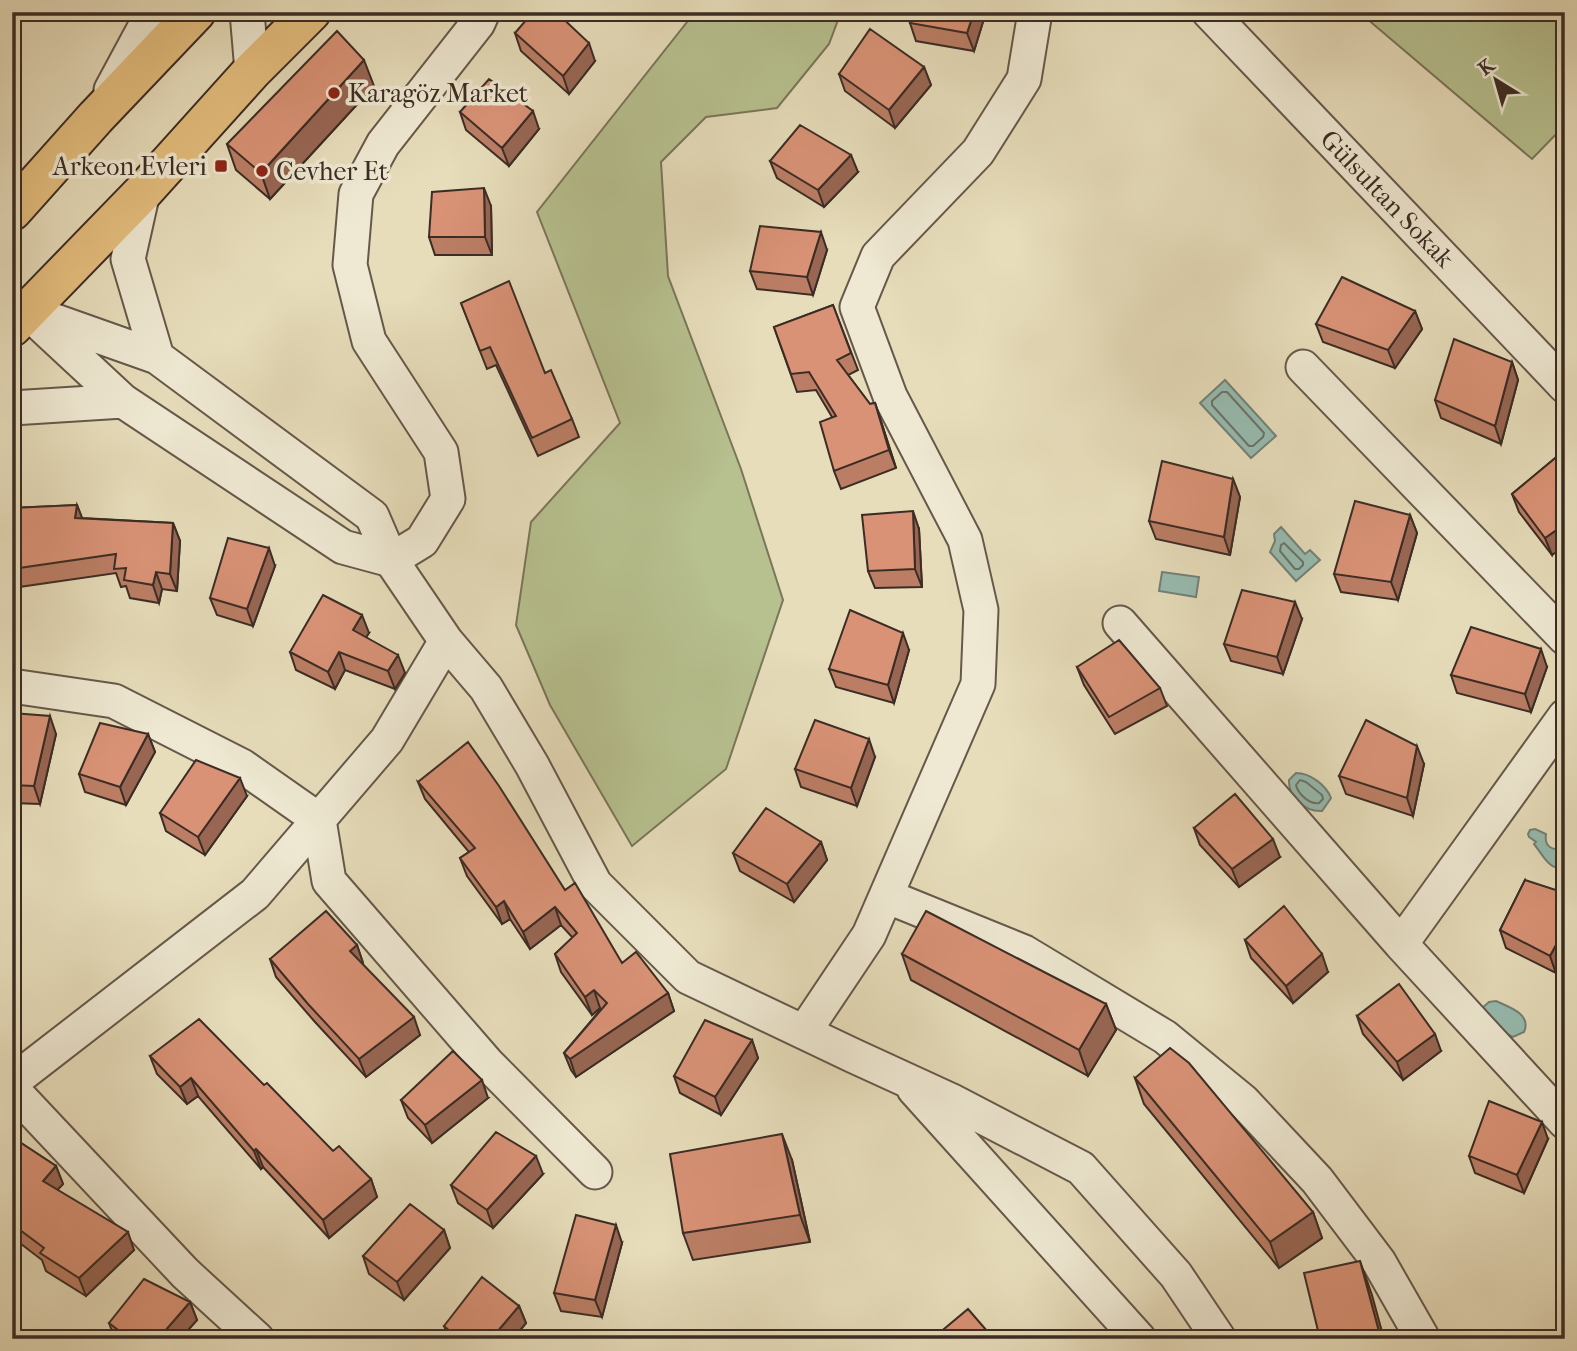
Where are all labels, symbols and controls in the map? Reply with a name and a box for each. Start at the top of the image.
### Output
north arrow [1462,46,1532,116]
text: K [1474,54,1499,80]
place label: Karagöz Market [348,78,529,109]
marker: Karagöz Market [326,85,342,101]
street label: Gülsultan Sokak [1314,124,1461,275]
place label: Arkeon Evleri [52,151,207,182]
place label: Cevher Et [276,156,389,187]
marker: Arkeon Evleri [213,158,229,174]
marker: Cevher Et [254,163,270,179]

